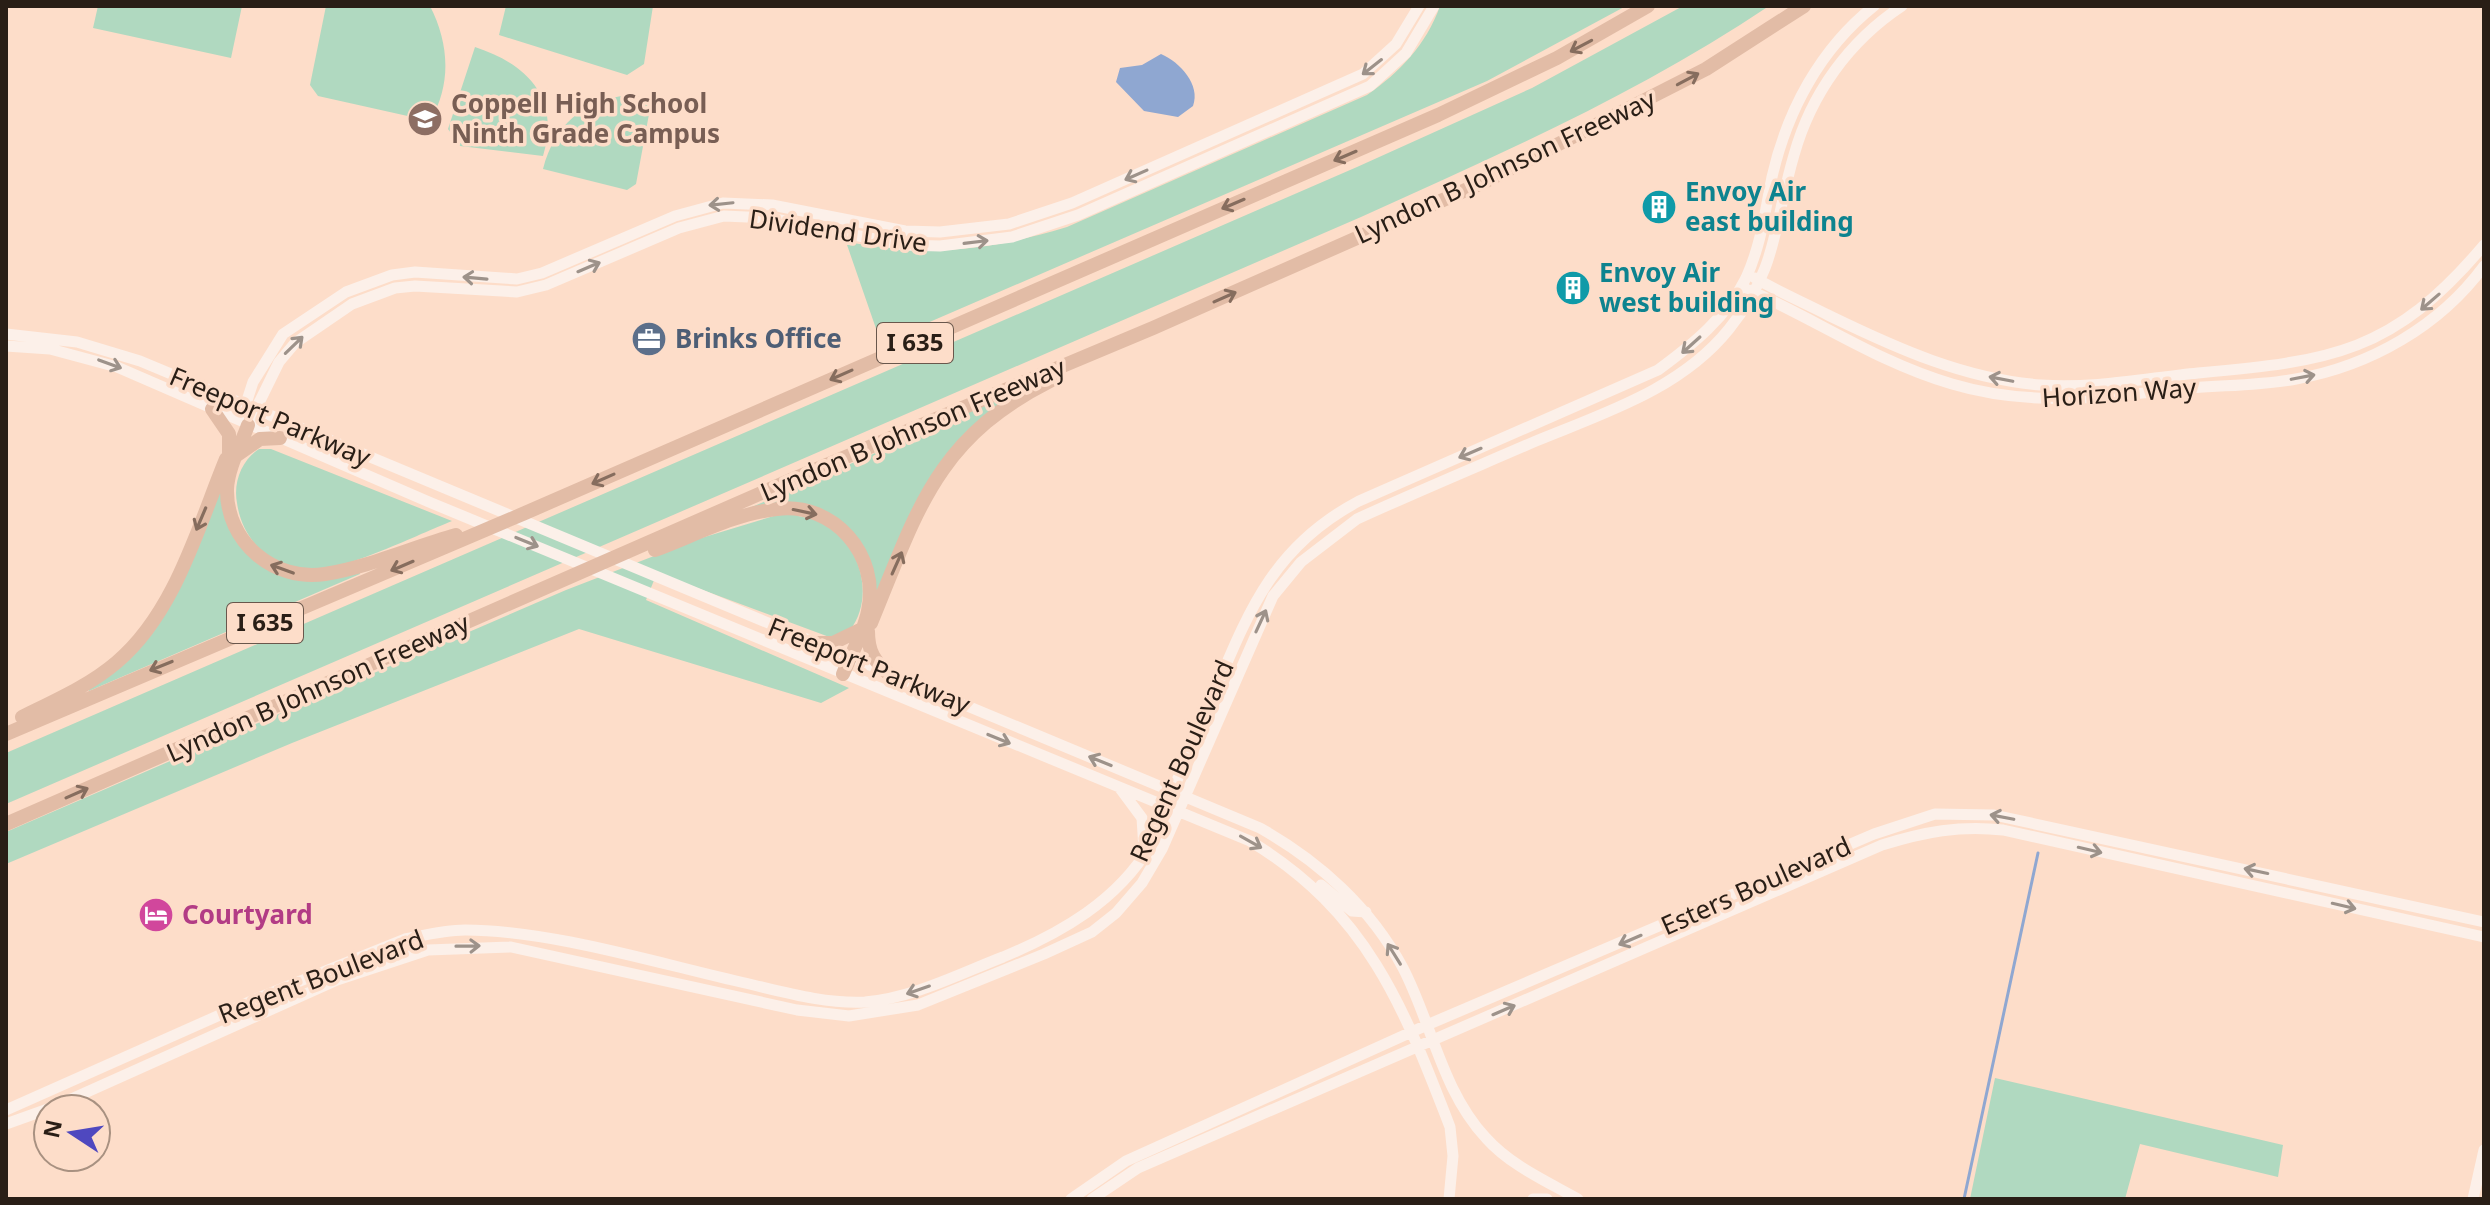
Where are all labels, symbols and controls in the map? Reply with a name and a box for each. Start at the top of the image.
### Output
one-way arrow [1569,38,1593,54]
one-way arrow [1362,58,1383,75]
one-way arrow [1675,70,1699,86]
street label: Lyndon B Johnson Freeway [1348,80,1661,252]
place label: Coppell High School Ninth Grade Campus [451,85,720,151]
school or university icon: Coppell High School Ninth Grade Campus [406,100,444,138]
one-way arrow [1333,149,1358,164]
one-way arrow [1124,168,1149,183]
place label: Envoy Air east building [1685,173,1854,239]
building icon: Envoy Air east building [1640,188,1678,226]
one-way arrow [708,197,735,212]
one-way arrow [1221,198,1246,213]
street label: Dividend Drive [747,200,929,260]
one-way arrow [963,234,988,249]
place label: Envoy Air west building [1599,254,1774,320]
one-way arrow [576,258,601,273]
building icon: Envoy Air west building [1554,269,1592,307]
one-way arrow [462,270,489,285]
one-way arrow [1212,288,1237,303]
one-way arrow [2420,293,2440,311]
office icon: Brinks Office [630,320,668,358]
place label: Brinks Office [675,320,842,356]
road number: I 635 [877,323,953,363]
one-way arrow [285,335,304,355]
one-way arrow [1681,336,1701,354]
street label: Lyndon B Johnson Freeway [755,348,1071,510]
one-way arrow [97,358,122,372]
street label: Freeport Parkway [164,358,377,475]
one-way arrow [829,368,854,383]
street label: Horizon Way [2040,369,2198,415]
one-way arrow [2290,369,2315,384]
one-way arrow [1988,371,2014,386]
one-way arrow [1458,446,1483,461]
one-way arrow [591,473,616,488]
one-way arrow [792,505,818,520]
one-way arrow [192,507,207,531]
one-way arrow [514,535,539,550]
one-way arrow [890,551,905,575]
one-way arrow [390,560,414,575]
one-way arrow [270,561,295,575]
road number: I 635 [227,603,303,643]
street label: Lyndon B Johnson Freeway [160,604,475,770]
street label: Freeport Parkway [763,608,976,722]
one-way arrow [1254,609,1269,633]
street label: Regent Boulevard [1120,654,1242,867]
one-way arrow [150,660,174,674]
one-way arrow [986,732,1011,747]
one-way arrow [1088,753,1113,767]
one-way arrow [65,785,89,800]
one-way arrow [1989,808,2015,823]
street label: Esters Boulevard [1655,827,1856,943]
one-way arrow [1238,835,1262,851]
one-way arrow [2077,843,2103,858]
one-way arrow [2244,863,2269,878]
hotel icon: Courtyard [137,896,175,934]
place label: Courtyard [182,896,313,932]
one-way arrow [2331,899,2356,914]
street label: Regent Boulevard [213,920,429,1032]
one-way arrow [1618,934,1643,949]
one-way arrow [454,939,481,954]
one-way arrow [1386,943,1402,966]
one-way arrow [905,983,930,998]
one-way arrow [1491,1001,1516,1016]
north arrow [32,1093,112,1173]
text: N [35,1117,68,1141]

